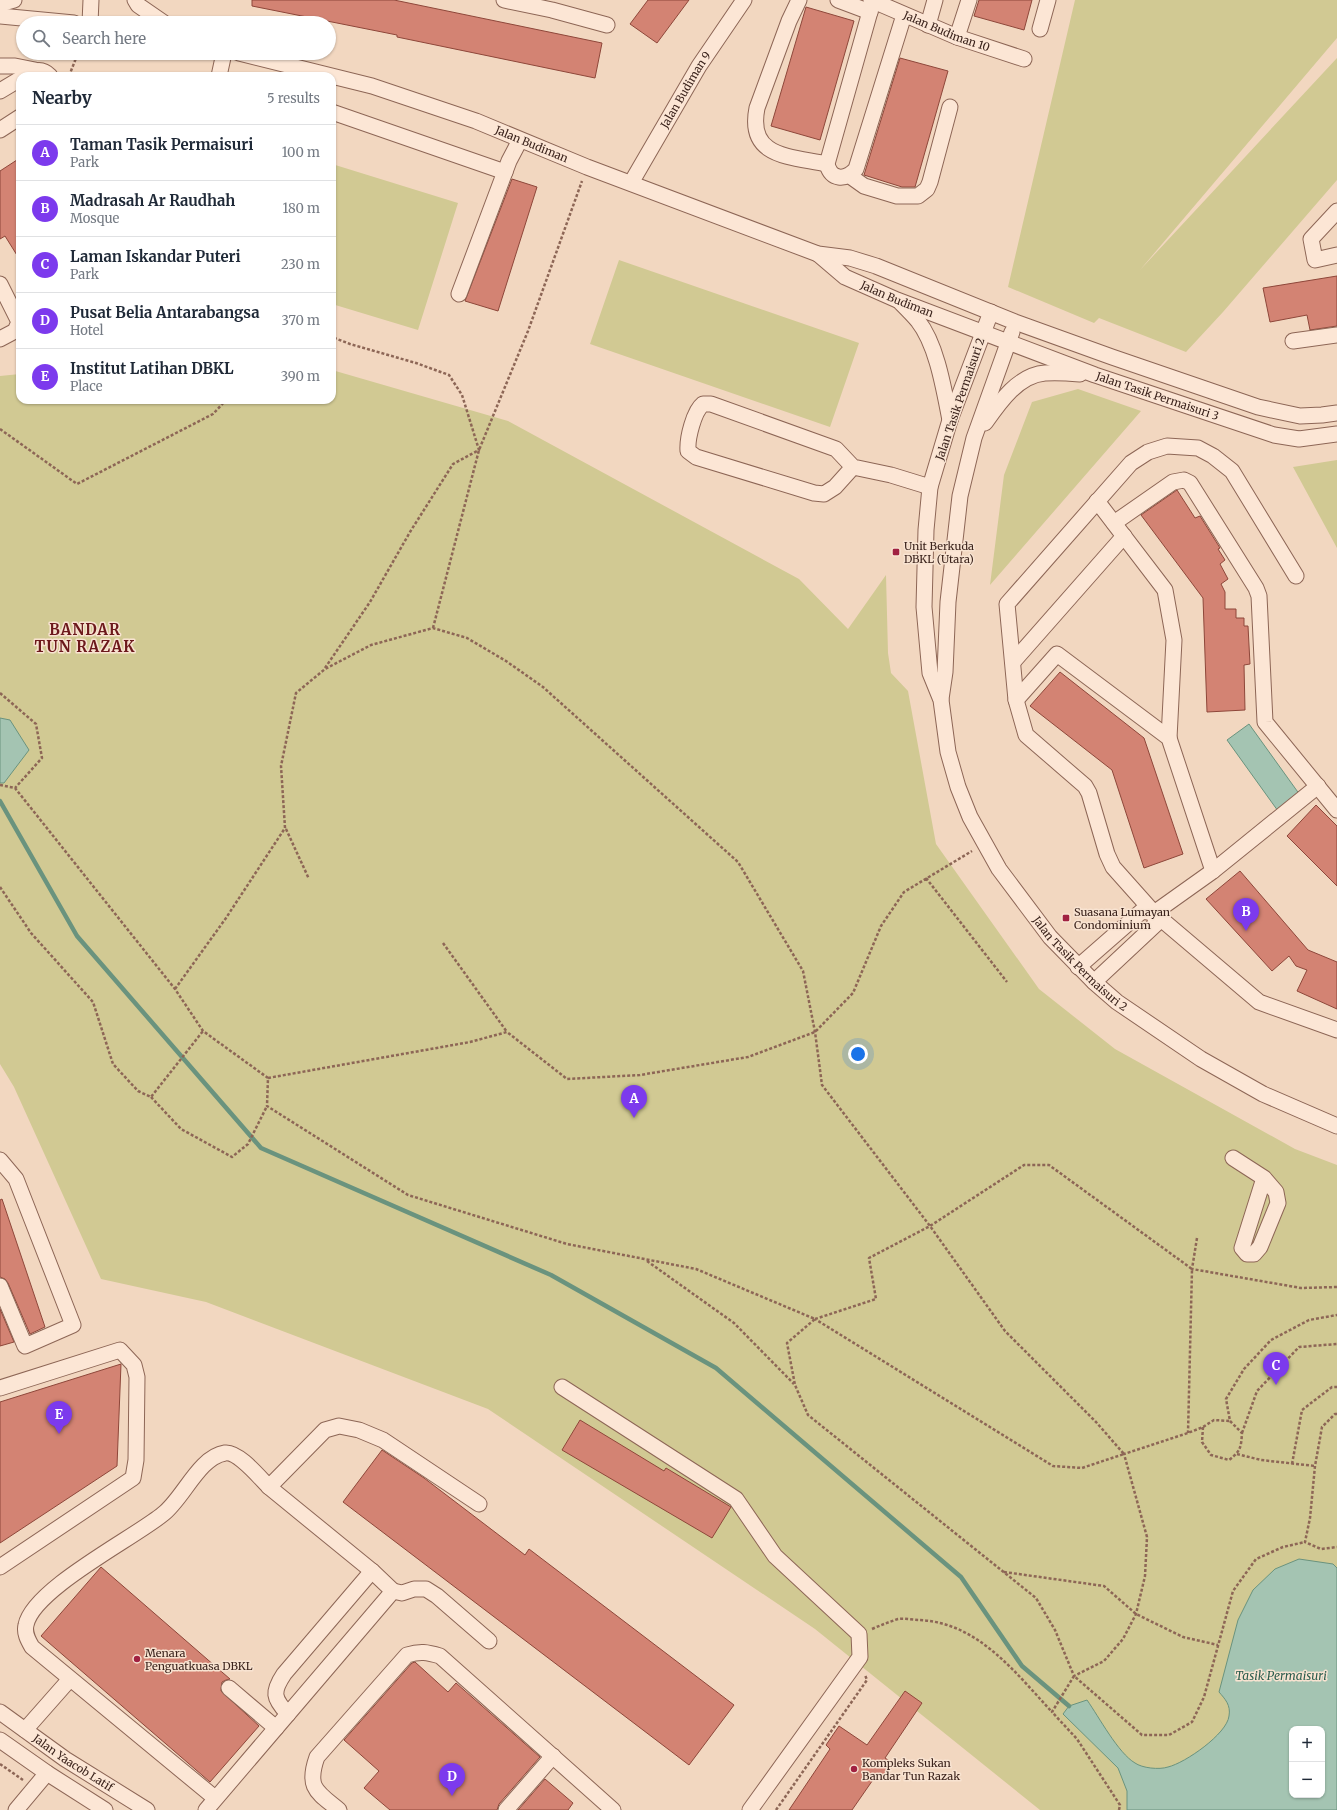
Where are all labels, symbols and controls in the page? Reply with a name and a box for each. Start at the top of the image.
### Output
street label: Jalan Budiman 10 [900,7,992,54]
search box [16,16,336,60]
icon: search [30,27,52,49]
text: Search here [62,29,146,48]
street label: Jalan Budiman 9 [657,48,714,132]
text: Nearby [32,87,92,109]
text: 5 results [267,90,320,107]
street label: Jalan Budiman [492,122,571,166]
text: Taman Tasik Permaisuri [70,135,253,154]
text: A [40,144,50,161]
text: 100 m [282,144,320,161]
text: Park [70,154,99,171]
text: Madrasah Ar Raudhah [70,191,235,210]
text: B [40,200,50,217]
text: 180 m [282,200,320,217]
text: Mosque [70,210,119,227]
text: Laman Iskandar Puteri [70,247,241,266]
text: C [41,256,49,273]
text: 230 m [281,256,320,273]
text: Park [70,266,99,283]
street label: Jalan Budiman [857,277,936,320]
text: Pusat Belia Antarabangsa [70,303,260,322]
text: D [40,312,50,329]
text: 370 m [282,312,320,329]
text: Hotel [70,322,103,339]
street label: Jalan Tasik Permaisuri 2 [932,336,988,463]
text: Institut Latihan DBKL [70,359,234,378]
text: E [41,368,49,385]
text: 390 m [281,368,320,385]
street label: Jalan Tasik Permaisuri 3 [1093,369,1221,423]
text: Place [70,378,103,395]
place label: Unit Berkuda DBKL (Utara) [904,539,974,566]
marker: Unit Berkuda DBKL (Utara) [891,547,901,557]
district label: BANDAR TUN RAZAK [35,620,135,656]
pin: B [1233,898,1259,931]
place label: Suasana Lumayan Condominium [1074,905,1171,932]
street label: Jalan Tasik Permaisuri 2 [1029,913,1130,1014]
marker: Suasana Lumayan Condominium [1061,913,1071,923]
your location [848,1044,868,1064]
pin: A [621,1085,647,1118]
pin: C [1263,1352,1289,1385]
pin: E [46,1401,72,1434]
place label: Menara Penguatkuasa DBKL [145,1646,253,1673]
marker: Menara Penguatkuasa DBKL [132,1654,142,1664]
water label: Tasik Permaisuri [1235,1668,1327,1683]
map controls [1289,1726,1325,1798]
button: + [1289,1726,1325,1762]
street label: Jalan Yaacob Latif [29,1731,117,1795]
place label: Kompleks Sukan Bandar Tun Razak [862,1756,960,1783]
button: − [1289,1762,1325,1798]
pin: D [439,1763,465,1796]
marker: Kompleks Sukan Bandar Tun Razak [849,1764,859,1774]

